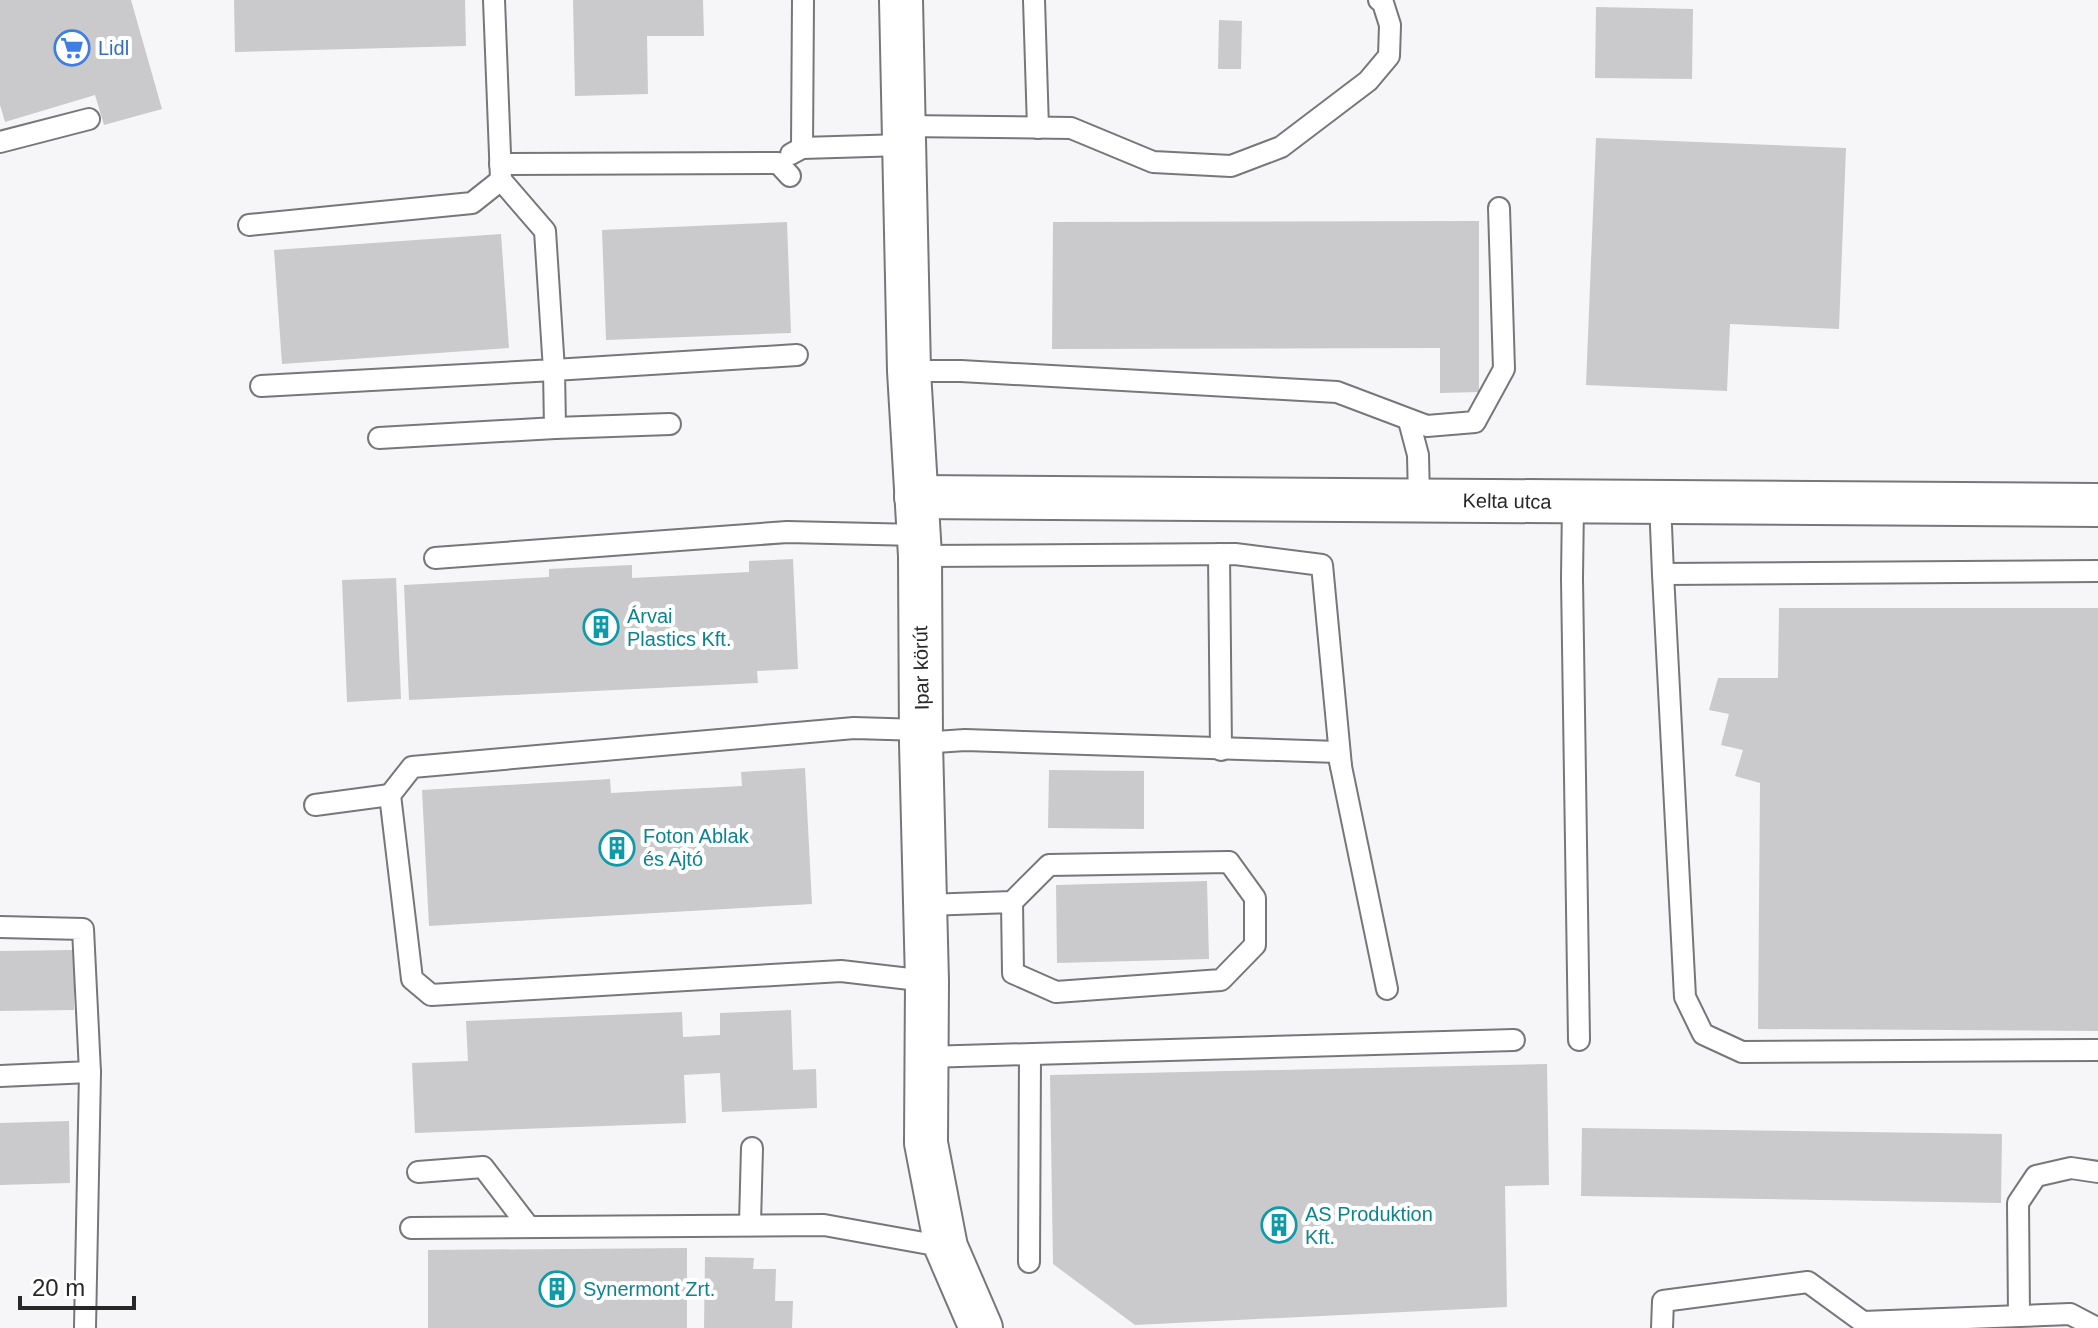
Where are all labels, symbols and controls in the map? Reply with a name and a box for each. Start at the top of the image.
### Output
supermarket icon: Lidl [53,29,91,67]
place label: Lidl [98,37,129,59]
street label: Kelta utca [1462,489,1553,513]
place label: Árvai Plastics Kft. [627,605,731,650]
building icon: Árvai Plastics Kft. [582,608,620,646]
street label: Ipar körút [909,625,933,710]
place label: Foton Ablak és Ajtó [643,825,750,870]
building icon: Foton Ablak és Ajtó [598,829,636,867]
place label: AS Produktion Kft. [1305,1203,1433,1248]
building icon: AS Produktion Kft. [1260,1206,1298,1244]
scale bar [20,1260,134,1310]
building icon: Synermont Zrt. [538,1270,576,1308]
text: 20 m [32,1274,85,1301]
place label: Synermont Zrt. [583,1278,715,1300]

